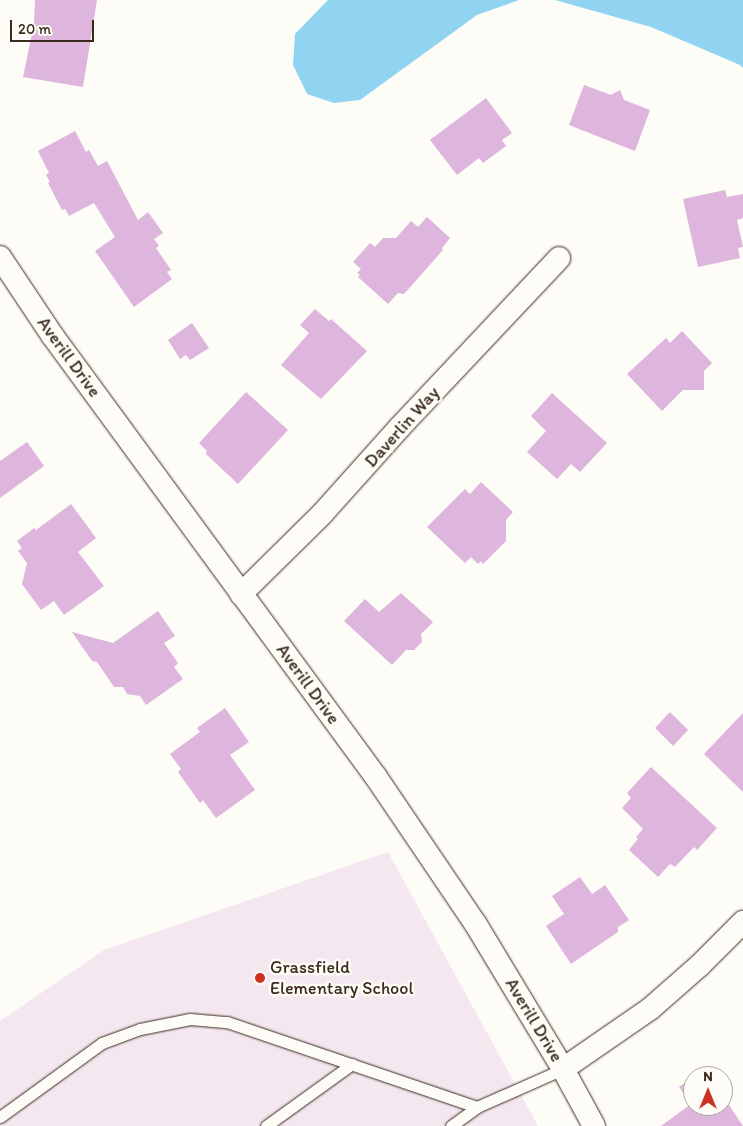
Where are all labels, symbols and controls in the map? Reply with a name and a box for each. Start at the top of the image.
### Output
scale bar [12,10,96,42]
text: 20 m [18,20,51,38]
street label: Averill Drive [33,312,105,402]
street label: Daverlin Way [360,382,444,472]
street label: Averill Drive [272,639,344,729]
place label: Grassfield Elementary School [270,957,414,1000]
marker: Grassfield Elementary School [254,972,266,984]
street label: Averill Drive [500,974,568,1066]
north arrow [683,1066,733,1116]
text: N [703,1068,713,1085]

